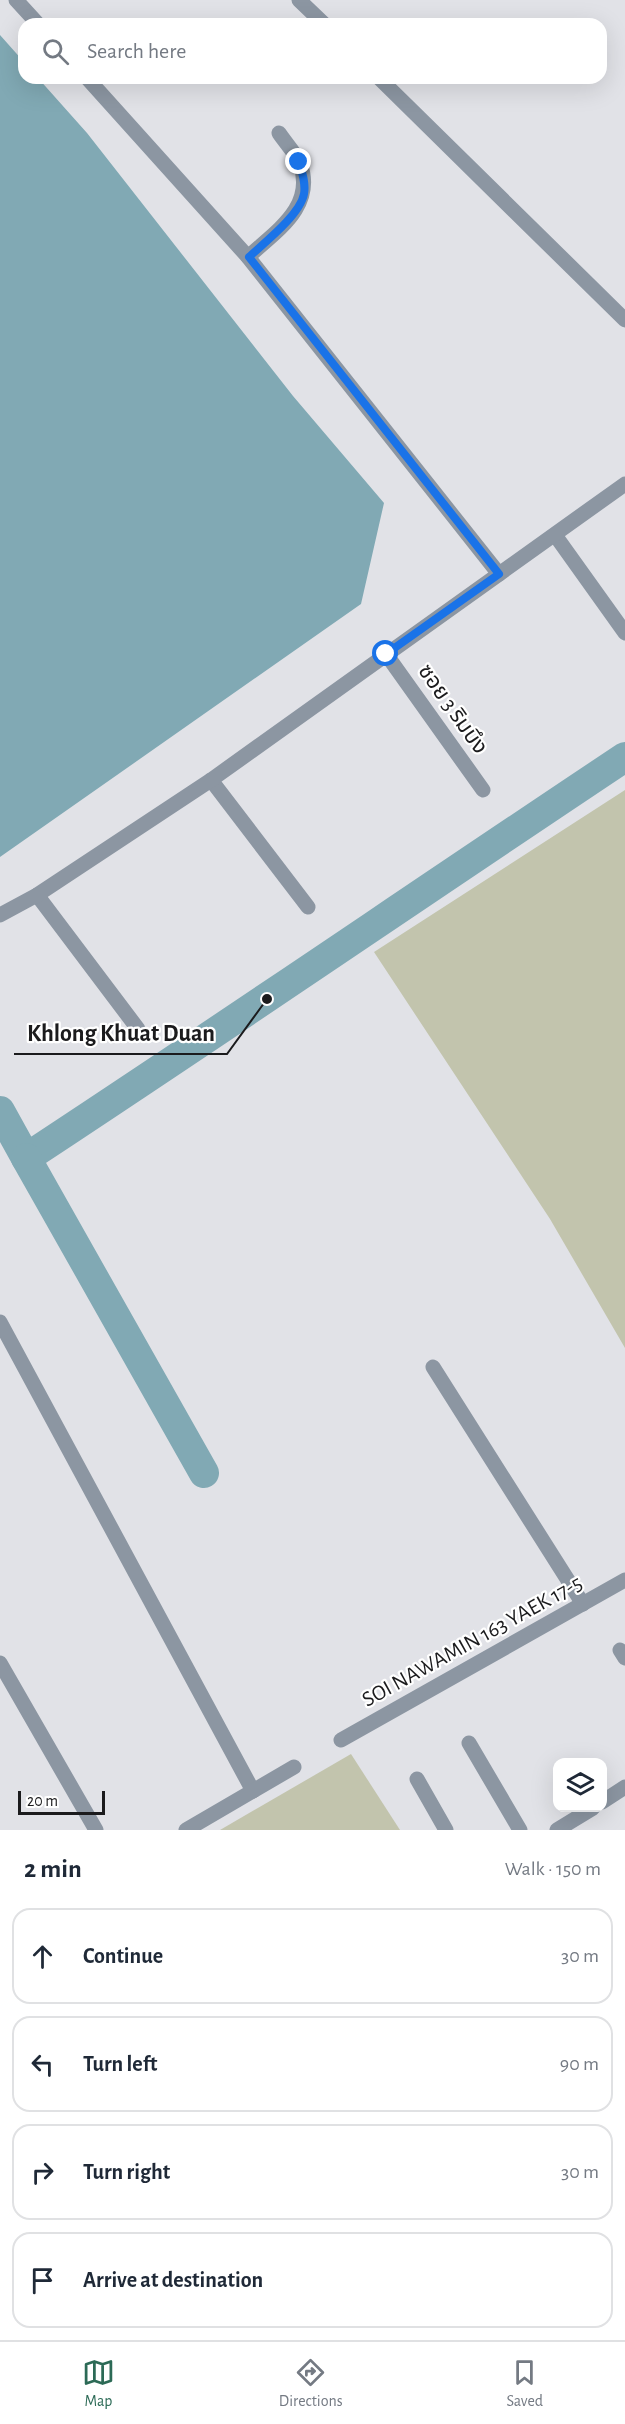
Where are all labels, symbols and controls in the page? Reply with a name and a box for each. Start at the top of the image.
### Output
search box [18,18,607,84]
icon: search [39,35,72,68]
text: Search here [87,40,186,62]
route end [285,148,311,174]
route start [372,640,398,666]
street label: ซอย 3 ริมบึง [414,660,492,758]
callout: Khlong Khuat Duan [14,1012,227,1054]
text: Khlong Khuat Duan [27,1022,215,1046]
street label: SOI NAWAMIN 163 YAEK 17-5 [358,1571,586,1711]
map controls [553,1758,607,1812]
button: layers [553,1758,607,1812]
scale bar [18,1788,105,1816]
text: 20 m [27,1793,58,1809]
text: 2 min [24,1856,82,1882]
text: Walk · 150 m [505,1859,601,1879]
icon: ahead [26,1940,59,1973]
text: Continue [83,1945,163,1967]
text: 30 m [561,1946,599,1966]
icon: left [26,2048,59,2081]
text: Turn left [83,2053,157,2075]
text: 90 m [560,2054,599,2074]
icon: right [26,2156,59,2189]
text: Turn right [83,2161,170,2183]
text: 30 m [561,2162,599,2182]
icon: arrive [26,2264,59,2297]
text: Arrive at destination [83,2269,263,2291]
tab: Map [82,2356,115,2411]
tab: Directions [279,2356,343,2411]
tab: Saved [506,2356,543,2411]

